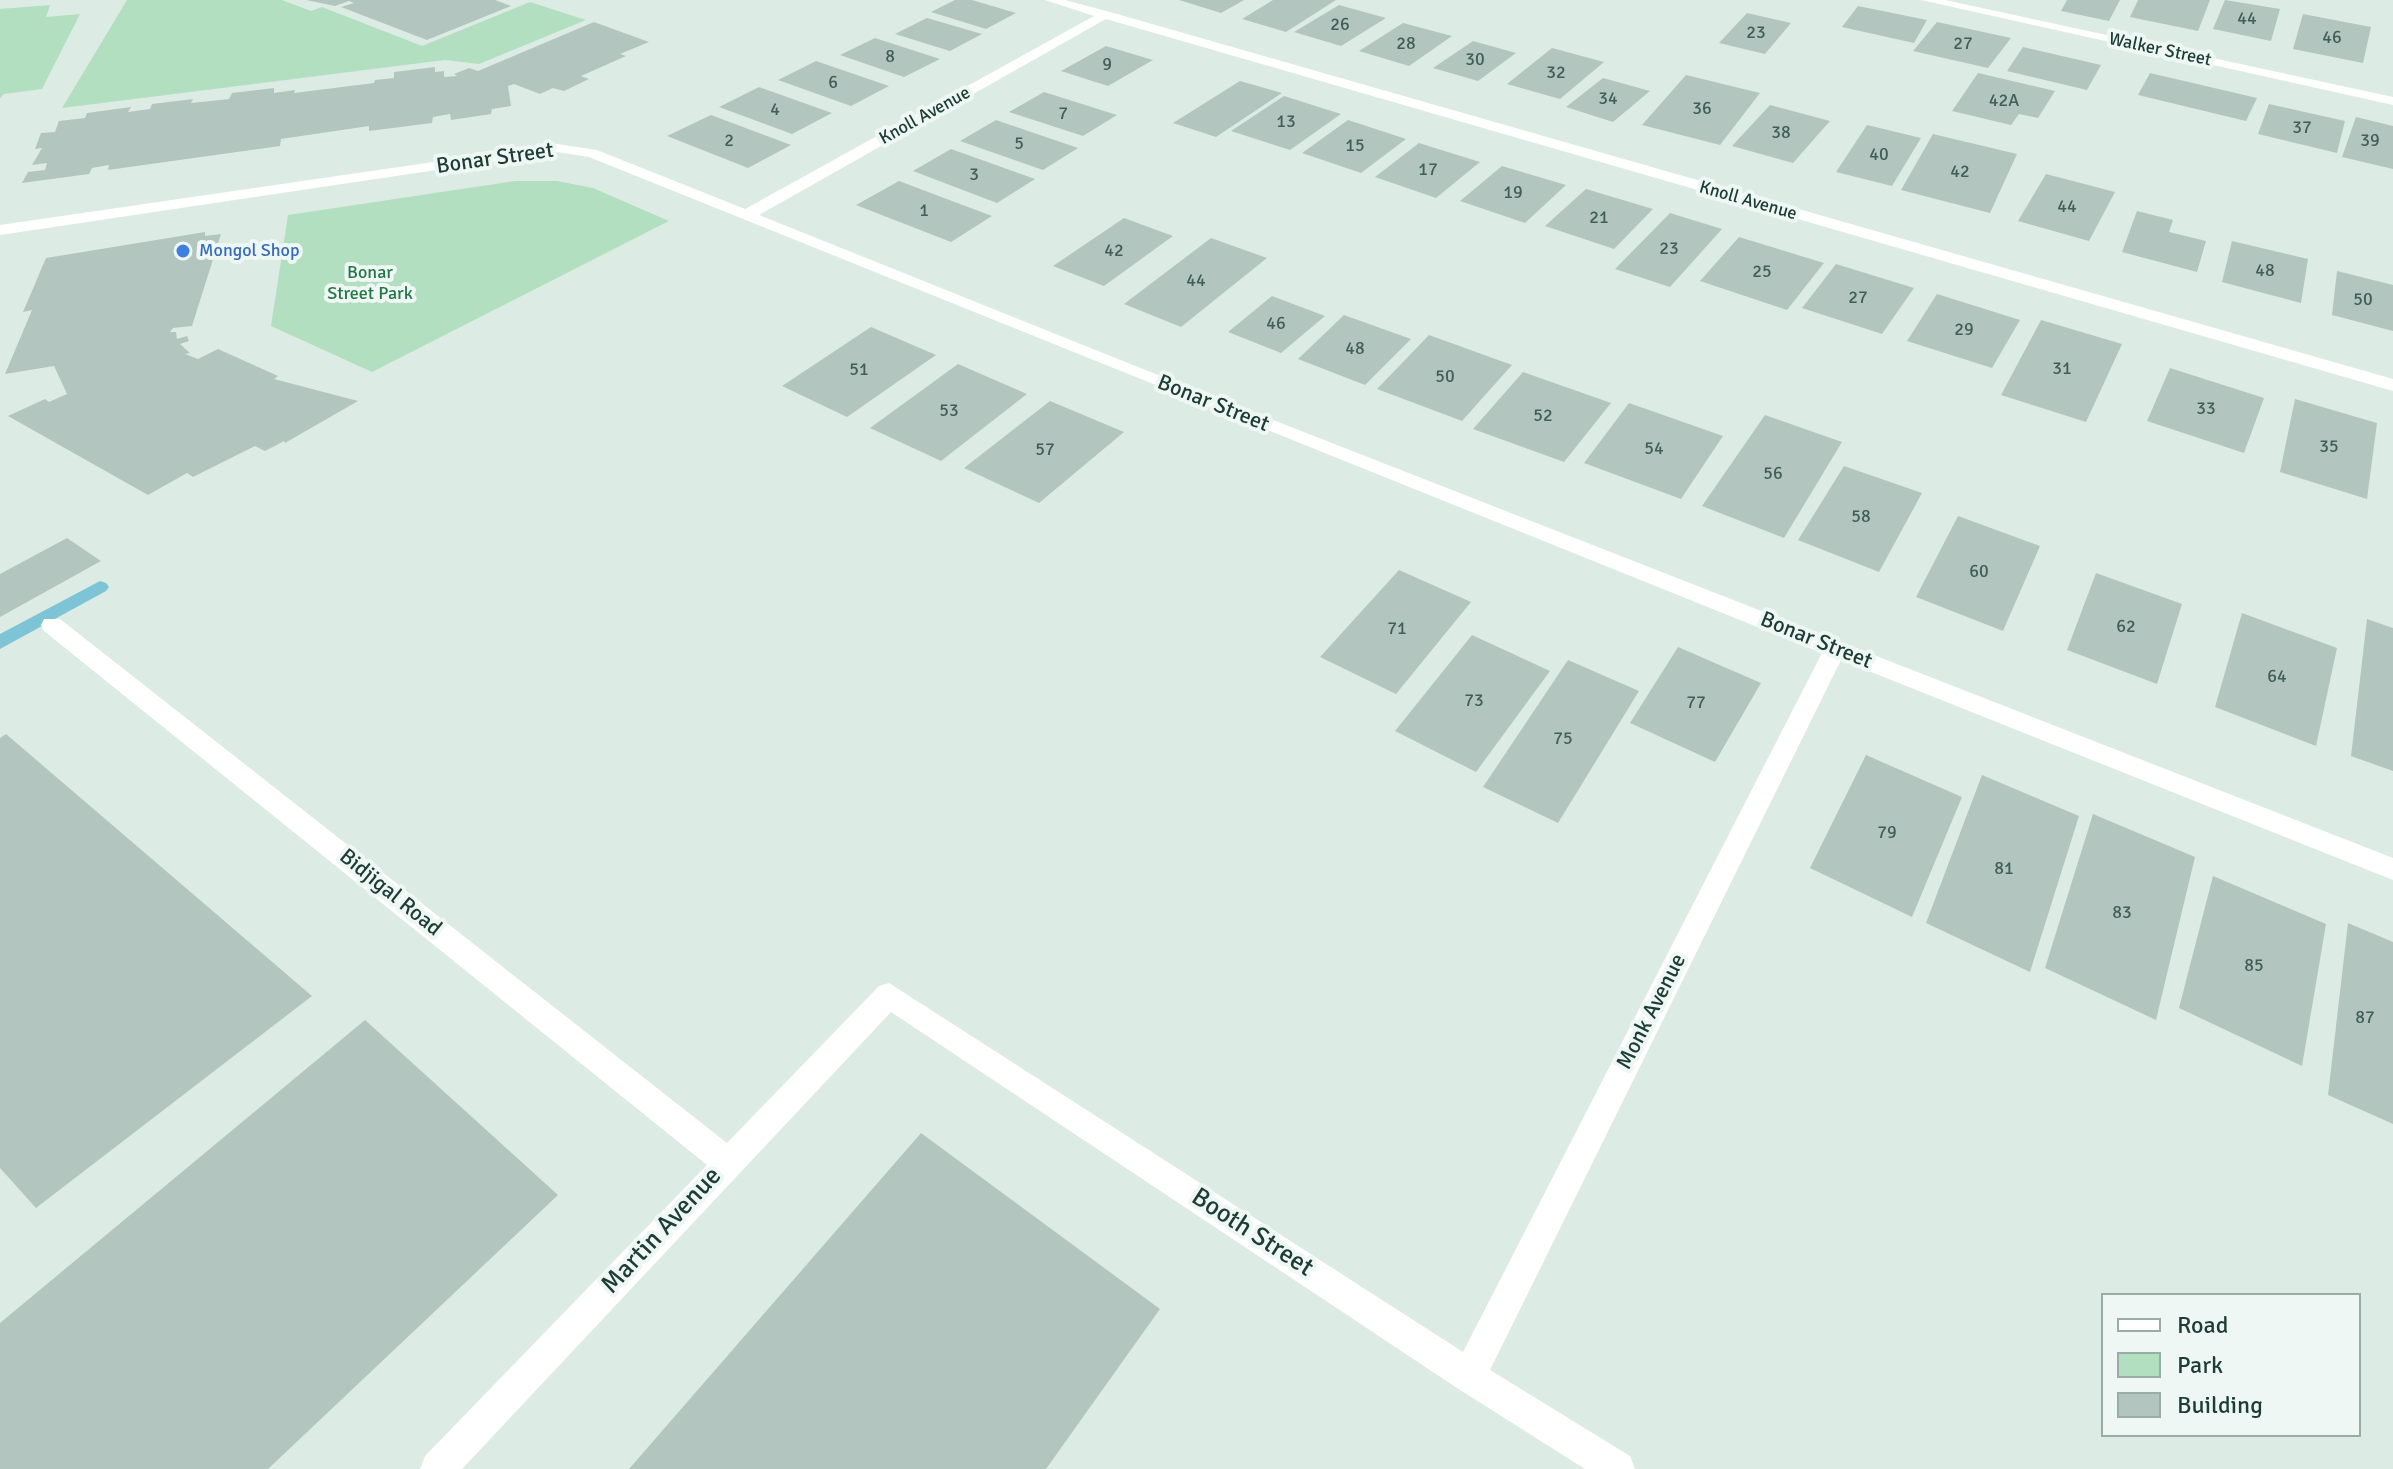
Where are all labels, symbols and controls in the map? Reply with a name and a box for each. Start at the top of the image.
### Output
house number: 44 [2237,8,2257,30]
house number: 26 [1330,14,1350,36]
house number: 23 [1746,22,1766,44]
house number: 46 [2322,27,2342,49]
street label: Walker Street [2107,29,2213,71]
house number: 28 [1396,33,1416,55]
house number: 27 [1953,33,1973,55]
house number: 8 [885,46,895,68]
house number: 30 [1465,49,1485,71]
house number: 9 [1102,54,1112,76]
house number: 32 [1546,62,1566,84]
house number: 6 [828,72,838,94]
street label: Knoll Avenue [876,82,974,150]
house number: 34 [1598,88,1618,110]
house number: 42A [1989,90,2019,112]
house number: 36 [1692,98,1712,120]
house number: 4 [770,99,780,121]
house number: 7 [1058,103,1068,125]
house number: 13 [1276,111,1296,133]
house number: 37 [2292,117,2312,139]
house number: 38 [1771,122,1791,144]
house number: 2 [724,130,734,152]
house number: 39 [2360,130,2380,152]
house number: 5 [1014,133,1024,155]
house number: 15 [1345,135,1365,157]
street label: Bonar Street [435,138,555,180]
house number: 40 [1869,144,1889,166]
house number: 17 [1418,159,1438,181]
house number: 42 [1950,161,1970,183]
house number: 3 [969,164,979,186]
street label: Knoll Avenue [1697,177,1799,225]
house number: 19 [1503,182,1523,204]
house number: 44 [2057,196,2077,218]
house number: 1 [919,200,929,222]
house number: 21 [1589,207,1609,229]
house number: 23 [1659,238,1679,260]
place label: Mongol Shop [199,240,300,262]
house number: 42 [1104,240,1124,262]
marker: Mongol Shop [174,242,192,260]
house number: 48 [2255,260,2275,282]
house number: 25 [1752,261,1772,283]
park label: Bonar Street Park [327,262,413,304]
house number: 44 [1186,270,1206,292]
house number: 27 [1848,287,1868,309]
house number: 50 [2353,289,2373,311]
house number: 46 [1266,313,1286,335]
house number: 29 [1954,319,1974,341]
house number: 48 [1345,338,1365,360]
house number: 31 [2052,358,2072,380]
house number: 51 [849,359,869,381]
house number: 50 [1435,366,1455,388]
street label: Bonar Street [1153,370,1273,438]
house number: 33 [2196,398,2216,420]
house number: 53 [939,400,959,422]
house number: 52 [1533,405,1553,427]
house number: 35 [2319,436,2339,458]
house number: 54 [1644,438,1664,460]
house number: 57 [1035,439,1055,461]
house number: 56 [1763,463,1783,485]
house number: 58 [1851,506,1871,528]
house number: 60 [1969,561,1989,583]
street label: Bonar Street [1756,607,1876,675]
house number: 62 [2116,616,2136,638]
house number: 71 [1387,618,1407,640]
house number: 64 [2267,666,2287,688]
house number: 73 [1464,690,1484,712]
house number: 77 [1686,692,1706,714]
house number: 75 [1553,728,1573,750]
house number: 79 [1877,822,1897,844]
street label: Bidjigal Road [333,844,447,942]
house number: 81 [1994,858,2014,880]
house number: 83 [2112,902,2132,924]
street label: Monk Avenue [1612,950,1692,1074]
house number: 85 [2244,955,2264,977]
house number: 87 [2355,1007,2375,1029]
street label: Martin Avenue [595,1161,729,1301]
street label: Booth Street [1185,1182,1319,1284]
legend [2101,1293,2361,1437]
text: Road [2177,1310,2228,1340]
text: Park [2177,1350,2223,1380]
text: Building [2177,1390,2263,1420]

